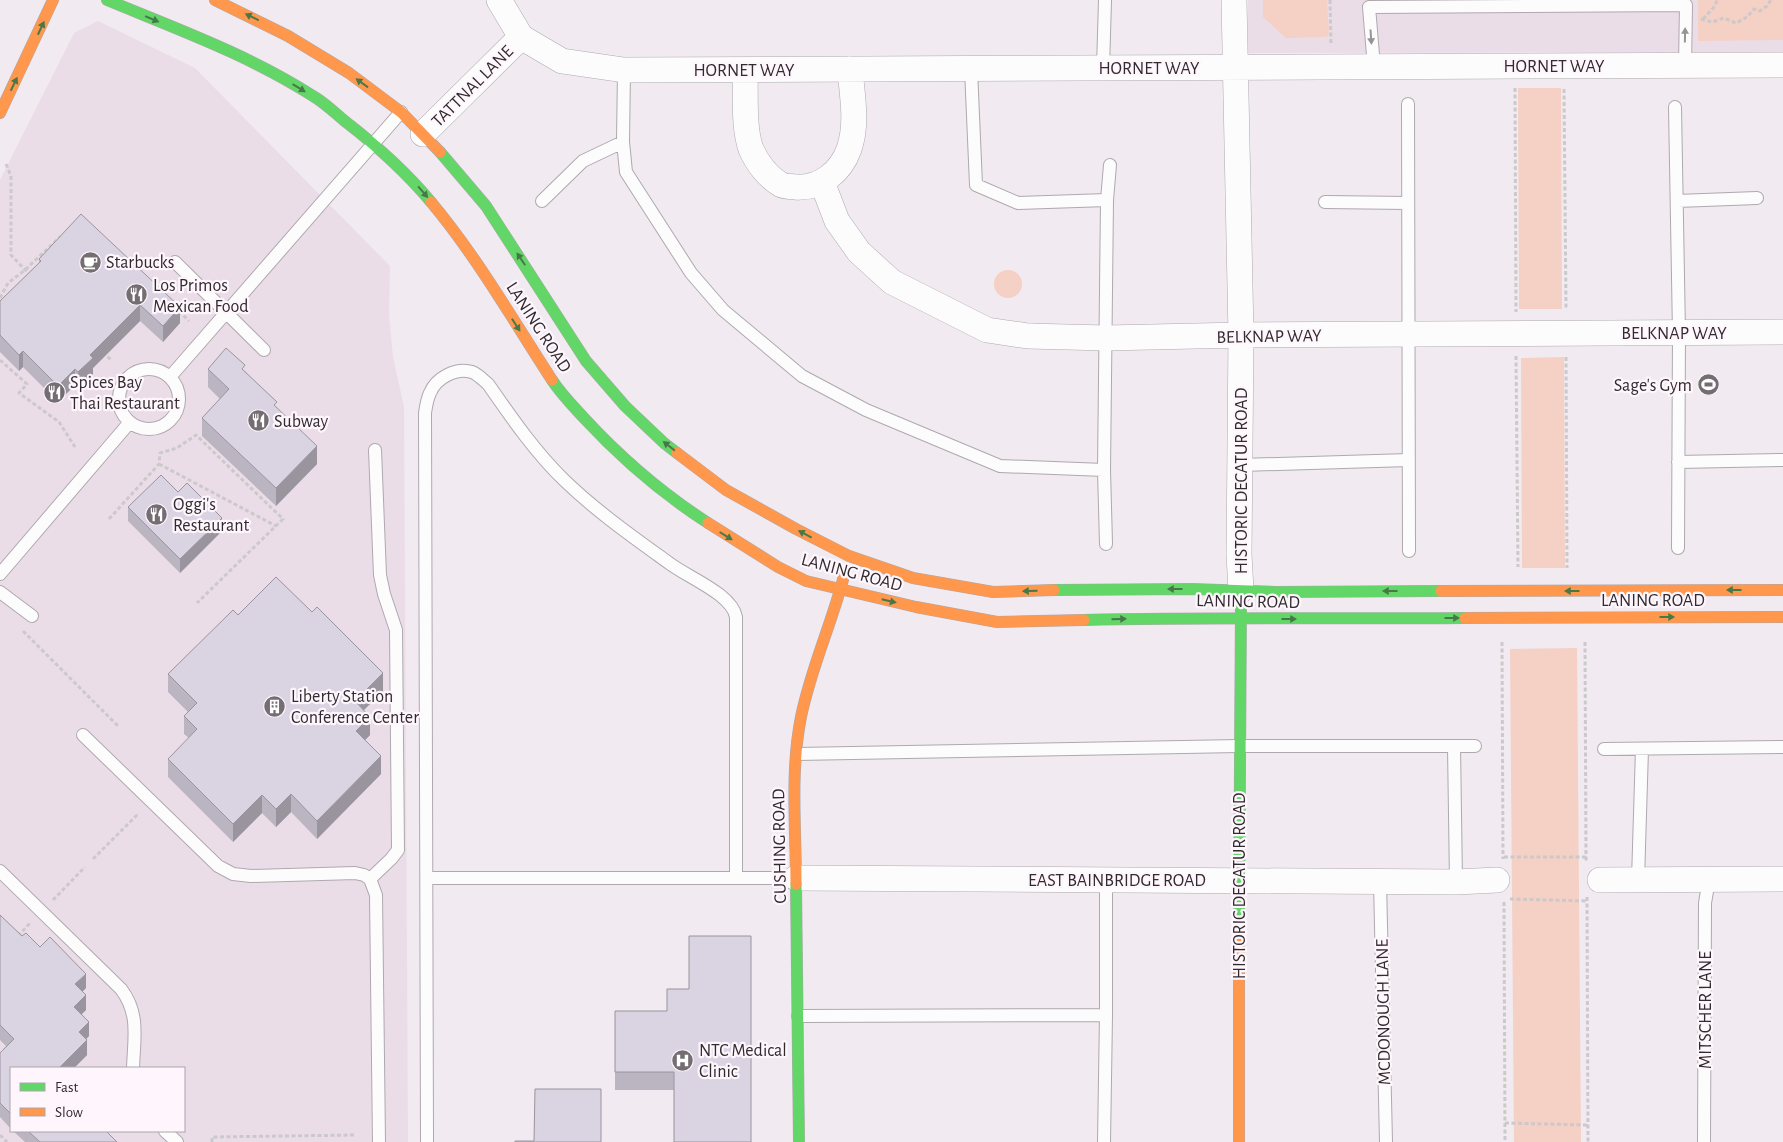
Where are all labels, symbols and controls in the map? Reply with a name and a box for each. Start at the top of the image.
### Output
one-way arrow [245,13,259,21]
one-way arrow [145,15,160,23]
one-way arrow [37,21,45,35]
one-way arrow [1682,27,1690,43]
one-way arrow [1368,29,1376,45]
street label: TATTNAL LANE [429,42,517,131]
street label: HORNET WAY [1504,58,1605,76]
street label: HORNET WAY [1099,60,1200,78]
street label: HORNET WAY [694,62,795,80]
one-way arrow [10,77,18,91]
one-way arrow [355,78,369,88]
one-way arrow [293,83,306,92]
one-way arrow [417,186,429,198]
cafe icon: Starbucks [78,250,102,274]
one-way arrow [517,252,526,266]
place label: Starbucks [106,254,174,272]
place label: Los Primos Mexican Food [153,277,249,316]
street label: LANING ROAD [502,279,574,376]
restaurant icon: Los Primos Mexican Food [125,283,149,307]
one-way arrow [511,318,521,332]
street label: BELKNAP WAY [1621,325,1727,343]
street label: BELKNAP WAY [1216,327,1322,347]
sports icon: Sage's Gym [1696,373,1720,397]
place label: Spices Bay Thai Restaurant [70,374,180,413]
place label: Sage's Gym [1614,377,1692,395]
restaurant icon: Spices Bay Thai Restaurant [42,380,66,404]
street label: HISTORIC DECATUR ROAD [1233,388,1251,574]
restaurant icon: Subway [246,409,270,433]
place label: Subway [274,413,329,431]
one-way arrow [663,441,676,452]
place label: Oggi's Restaurant [173,496,249,535]
restaurant icon: Oggi's Restaurant [145,502,169,526]
one-way arrow [798,530,813,538]
one-way arrow [720,531,733,540]
street label: LANING ROAD [799,551,904,595]
one-way arrow [1167,585,1183,593]
one-way arrow [1726,586,1742,594]
one-way arrow [1022,587,1038,595]
one-way arrow [1382,587,1398,595]
one-way arrow [1564,587,1580,595]
street label: LANING ROAD [1196,592,1300,612]
street label: LANING ROAD [1601,592,1705,610]
one-way arrow [881,597,896,605]
one-way arrow [1659,613,1675,621]
one-way arrow [1444,614,1460,622]
one-way arrow [1111,615,1127,623]
one-way arrow [1282,615,1298,623]
place label: Liberty Station Conference Center [291,688,419,727]
building icon: Liberty Station Conference Center [263,694,287,718]
street label: CUSHING ROAD [770,788,790,904]
street label: HISTORIC DECATUR ROAD [1231,793,1249,979]
street label: EAST BAINBRIDGE ROAD [1028,872,1206,890]
street label: MCDONOUGH LANE [1374,938,1394,1085]
street label: MITSCHER LANE [1697,951,1715,1069]
place label: NTC Medical Clinic [699,1042,787,1081]
hospital icon: NTC Medical Clinic [671,1048,695,1072]
legend [10,1067,185,1132]
text: Fast [55,1080,79,1095]
text: Slow [55,1105,83,1120]

